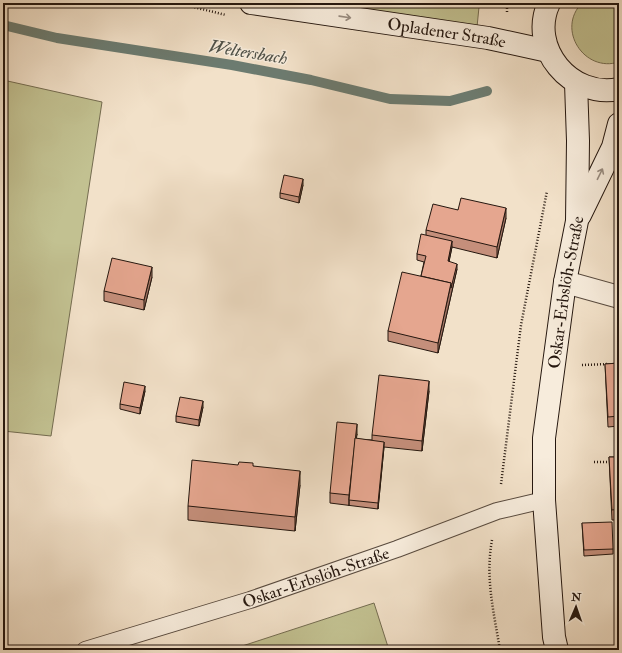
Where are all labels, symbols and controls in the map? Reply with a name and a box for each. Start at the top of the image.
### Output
one-way arrow [338,13,351,21]
street label: Opladener Straße [386,13,508,53]
water label: Weltersbach [207,35,289,70]
one-way arrow [597,168,604,180]
street label: Oskar-Erbslöh-Straße [543,216,588,370]
street label: Oskar-Erbslöh-Straße [240,542,392,613]
north arrow [556,587,596,627]
text: N [570,591,583,604]

